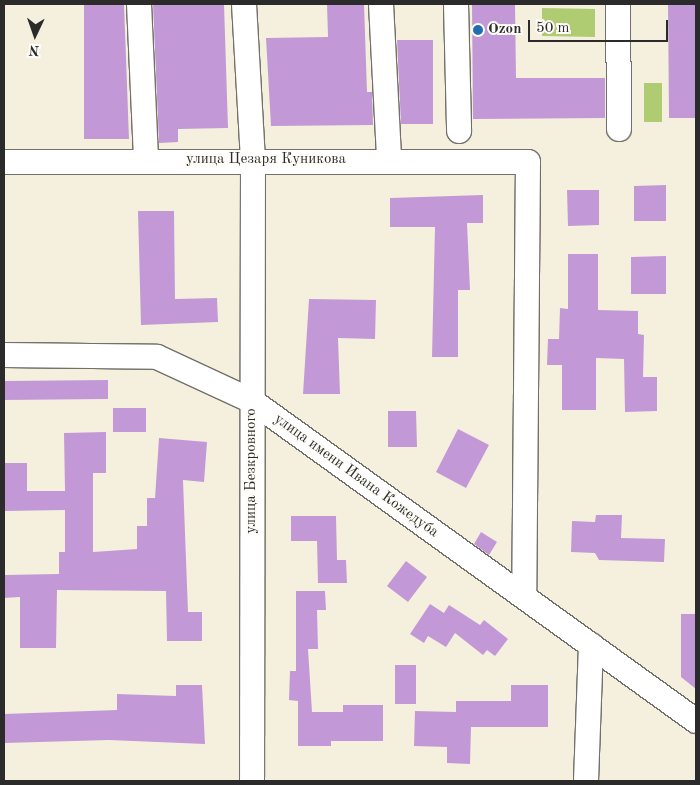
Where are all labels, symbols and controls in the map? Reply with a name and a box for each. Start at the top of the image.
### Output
north arrow [10,10,60,60]
scale bar [530,10,670,42]
place label: Ozon [488,21,521,39]
text: 50 m [536,21,570,36]
marker: Ozon [472,24,484,36]
text: N [29,43,40,57]
street label: улица Цезаря Куникова [186,151,346,169]
street label: улица Безкровного [243,408,261,534]
street label: улица имени Ивана Кожедуба [270,410,442,542]

